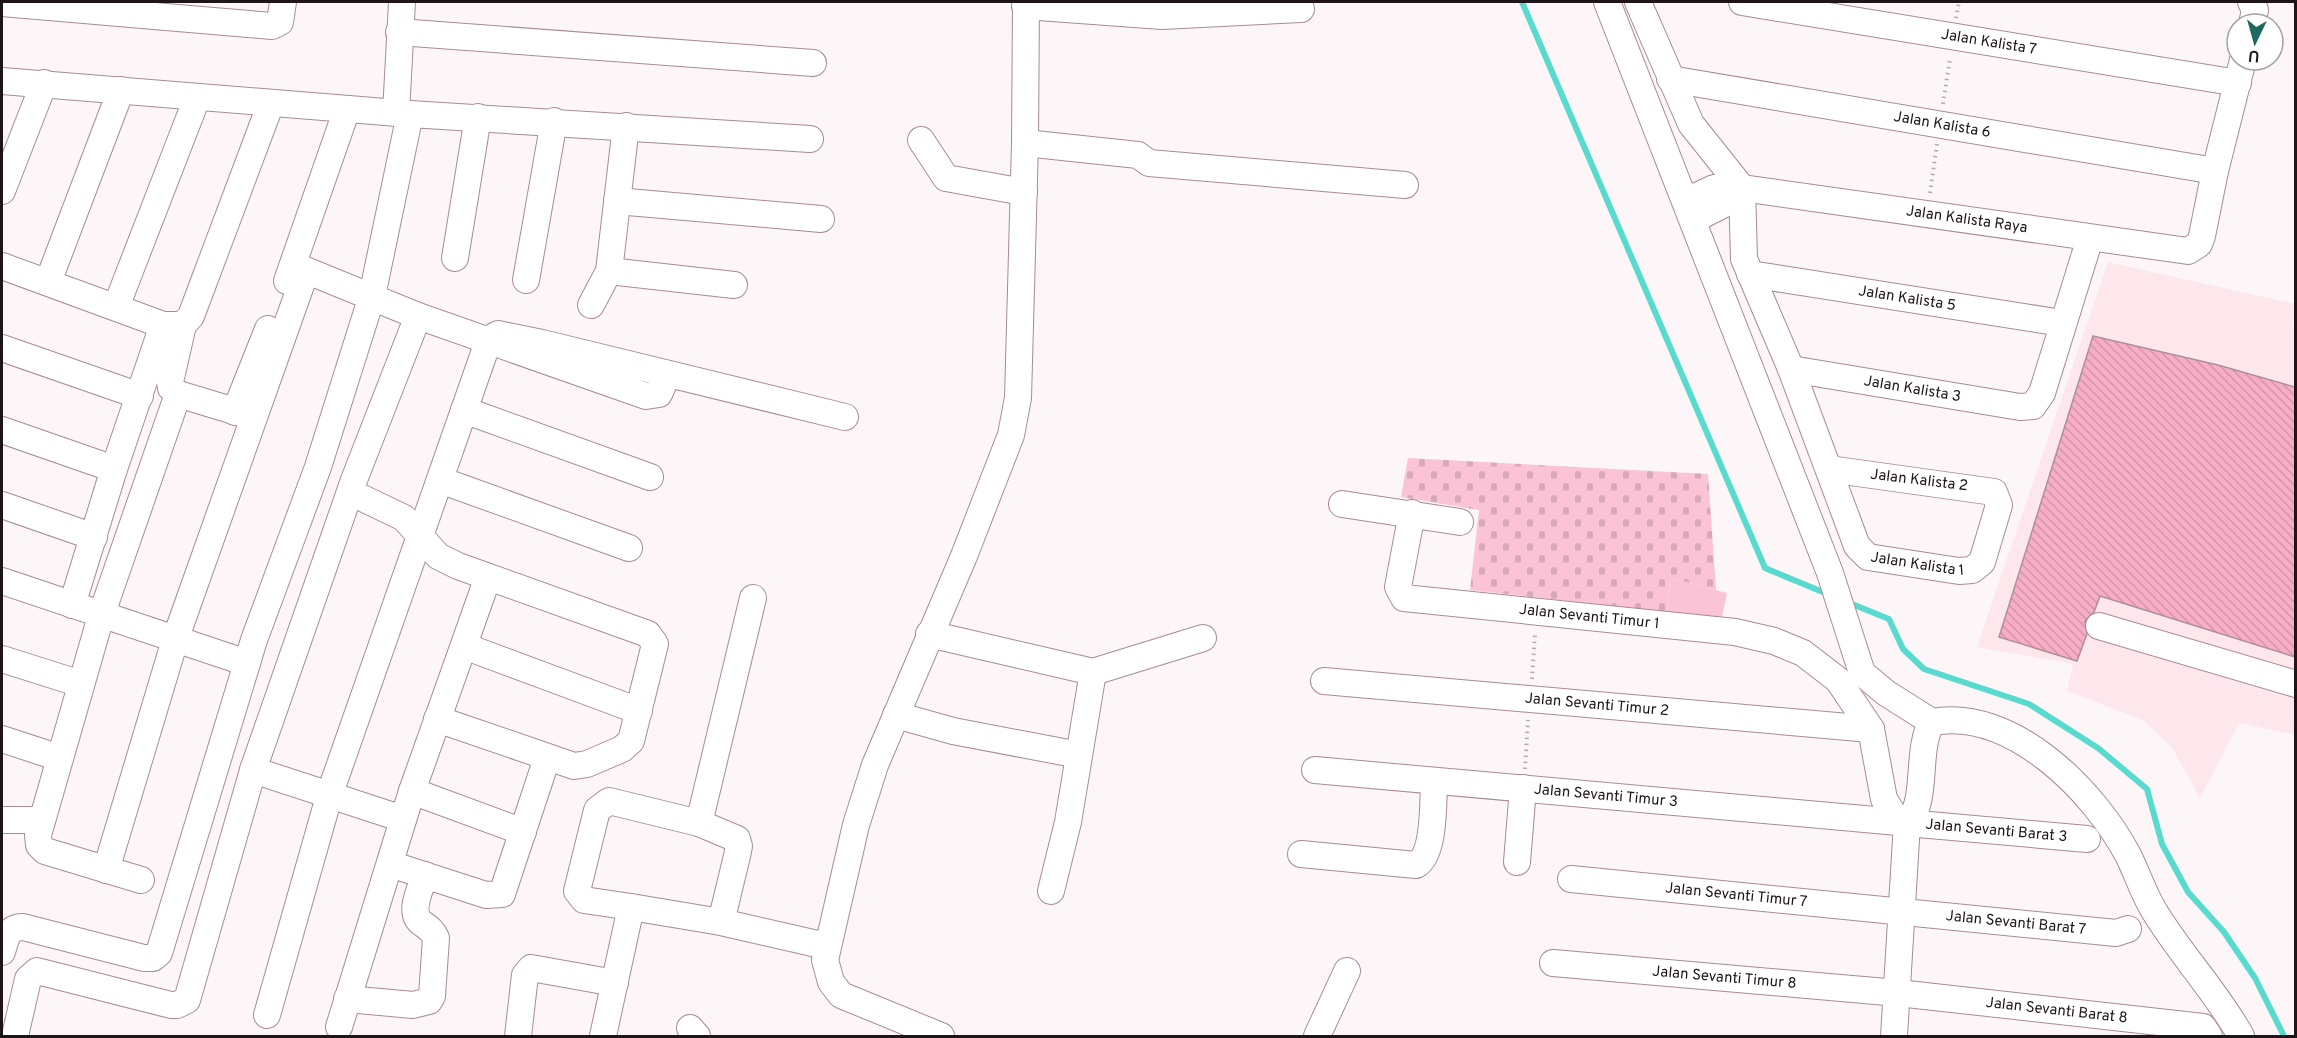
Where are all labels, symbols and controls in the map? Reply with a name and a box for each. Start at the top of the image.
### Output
north arrow [2225,12,2285,72]
street label: Jalan Kalista 7 [1940,25,2038,59]
text: U [2247,44,2260,65]
street label: Jalan Kalista 6 [1892,107,1992,142]
street label: Jalan Kalista Raya [1905,202,2029,238]
street label: Jalan Kalista 5 [1857,282,1957,316]
street label: Jalan Kalista 3 [1862,372,1962,407]
street label: Jalan Kalista 2 [1869,466,1969,496]
street label: Jalan Kalista 1 [1869,548,1965,580]
street label: Jalan Sevanti Timur 1 [1518,600,1660,634]
street label: Jalan Sevanti Timur 2 [1524,689,1670,721]
street label: Jalan Sevanti Timur 3 [1533,780,1679,812]
street label: Jalan Sevanti Barat 3 [1924,815,2068,847]
street label: Jalan Sevanti Timur 7 [1664,879,1808,912]
street label: Jalan Sevanti Barat 7 [1945,907,2087,939]
street label: Jalan Sevanti Timur 8 [1651,962,1797,994]
street label: Jalan Sevanti Barat 8 [1985,993,2129,1028]

